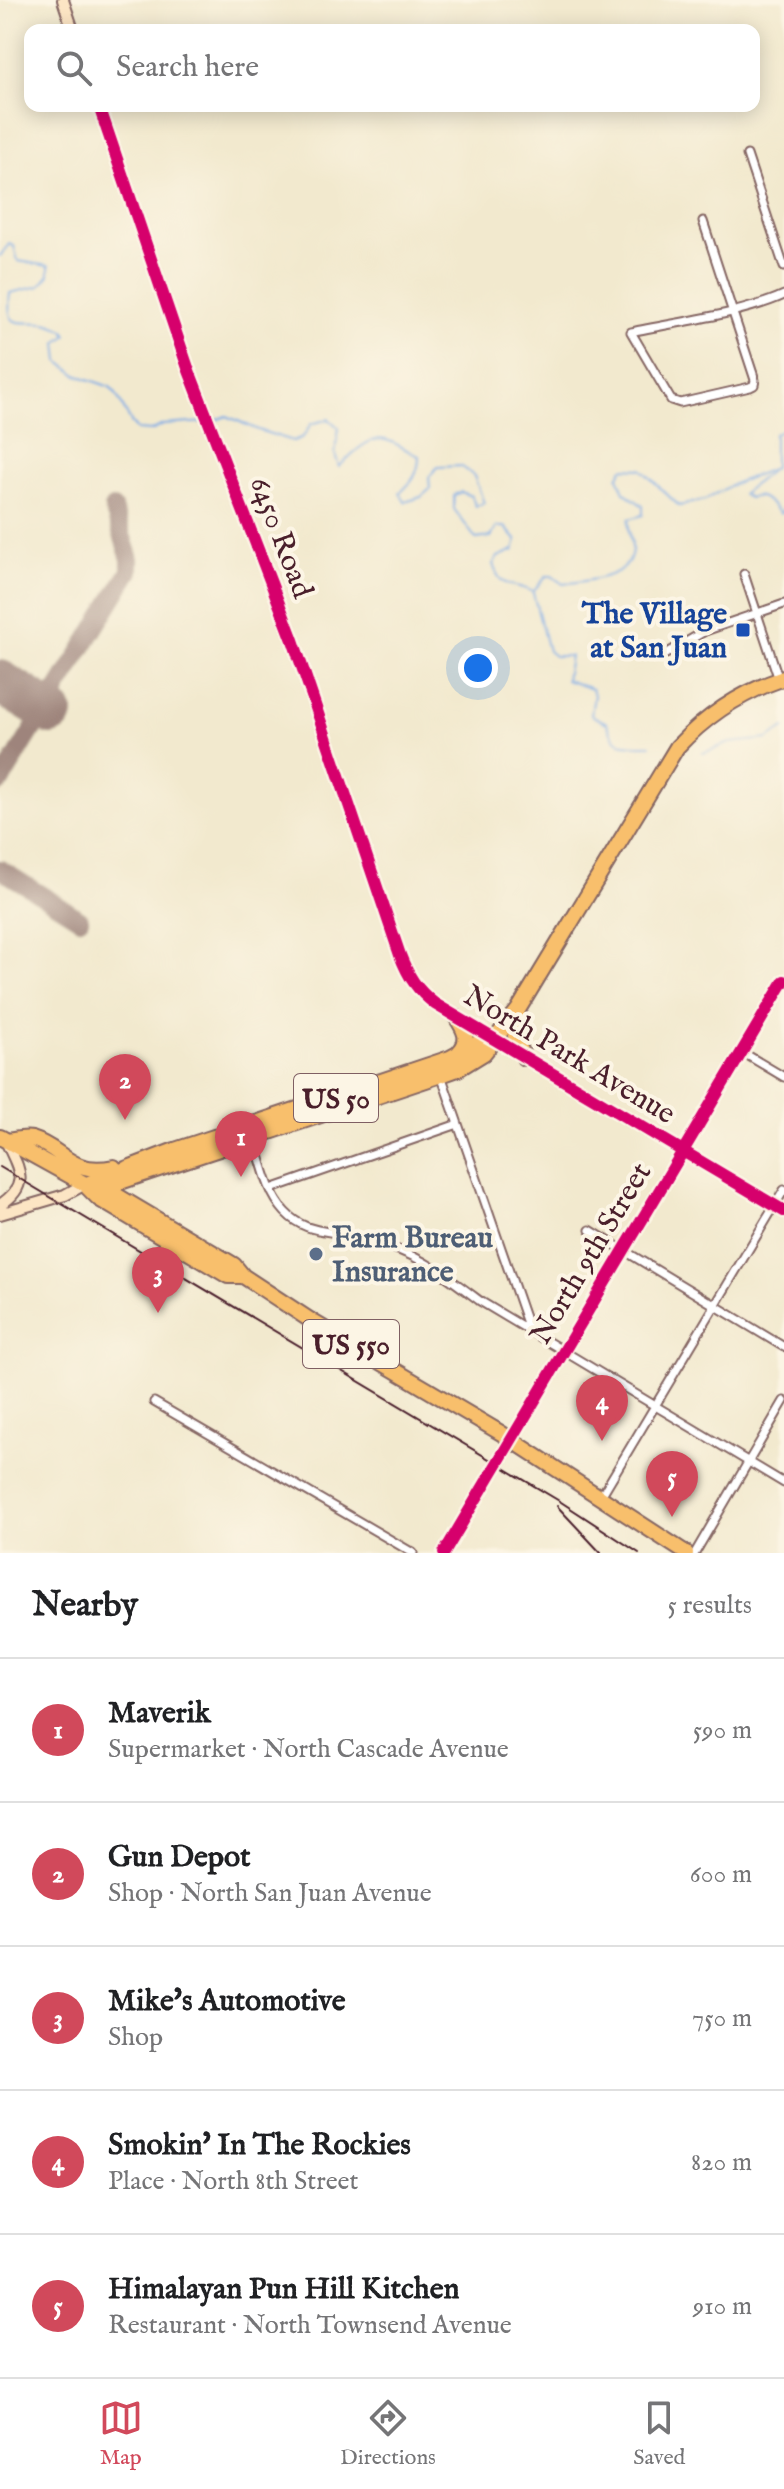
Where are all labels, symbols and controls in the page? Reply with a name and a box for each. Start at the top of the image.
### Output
search box [24,24,760,112]
icon: search [52,46,96,90]
text: Search here [116,49,259,87]
street label: 6450 Road [240,472,321,605]
place label: The Village at San Juan [581,596,727,668]
marker: The Village at San Juan [734,621,752,639]
your location [458,648,498,688]
street label: North Park Avenue [456,978,682,1134]
pin: 2 [99,1054,151,1120]
road number: US 50 [294,1074,378,1122]
pin: 1 [215,1111,267,1177]
street label: North 9th Street [523,1156,661,1352]
place label: Farm Bureau Insurance [332,1220,493,1292]
marker: Farm Bureau Insurance [307,1245,325,1263]
pin: 3 [132,1247,184,1313]
road number: US 550 [303,1320,399,1368]
pin: 4 [576,1375,628,1441]
pin: 5 [646,1451,698,1517]
text: Nearby [32,1584,138,1627]
text: 5 results [668,1589,752,1622]
text: Maverik [108,1695,211,1733]
text: 1 [53,1714,63,1747]
text: 590 m [693,1714,752,1747]
text: Supermarket · North Cascade Avenue [108,1733,509,1766]
text: Gun Depot [108,1839,251,1877]
text: 2 [52,1858,64,1891]
text: 600 m [690,1858,752,1891]
text: Shop · North San Juan Avenue [108,1877,432,1910]
text: Mike's Automotive [108,1983,346,2021]
text: 3 [53,2002,63,2035]
text: 750 m [692,2002,752,2035]
text: Shop [108,2021,163,2054]
text: Smokin' In The Rockies [108,2127,411,2165]
text: 4 [52,2146,64,2179]
text: 820 m [691,2146,752,2179]
text: Place · North 8th Street [108,2165,358,2198]
text: Himalayan Pun Hill Kitchen [108,2271,459,2309]
text: 5 [53,2290,63,2323]
text: 910 m [693,2290,752,2323]
text: Restaurant · North Townsend Avenue [108,2309,512,2342]
tab: Map [99,2396,143,2472]
tab: Directions [340,2396,436,2472]
tab: Saved [633,2396,685,2472]

